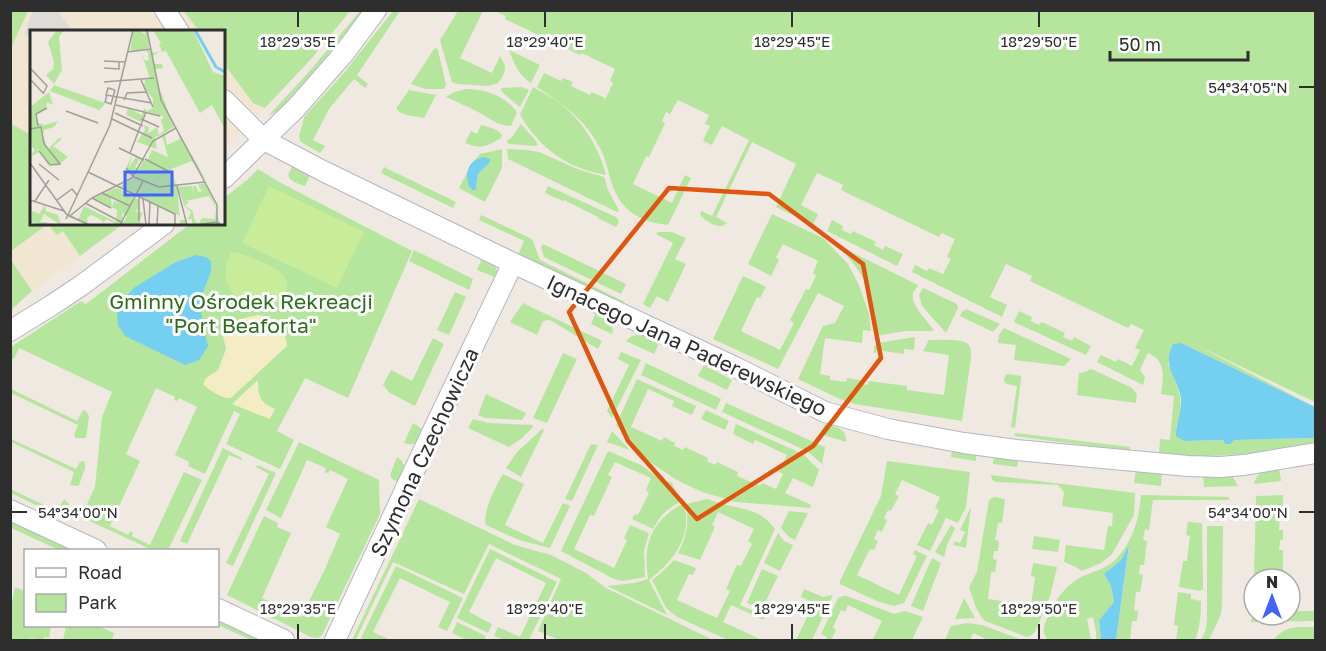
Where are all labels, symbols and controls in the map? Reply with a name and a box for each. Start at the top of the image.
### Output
scale bar [1110,24,1248,62]
inset map [30,30,225,225]
text: 18°29'35"E [260,32,336,50]
text: 18°29'40"E [507,32,583,50]
text: 18°29'45"E [754,32,830,50]
text: 18°29'50"E [1001,32,1077,50]
text: 50 m [1119,33,1161,55]
text: 54°34'05"N [1208,78,1288,96]
street label: Ignacego Jana Paderewskiego [543,269,831,421]
park label: Gminny Ośrodek Rekreacji "Port Beaforta" [109,288,373,338]
street label: Szymona Czechowicza [364,343,484,561]
text: 54°34'00"N [38,503,118,521]
text: 54°34'00"N [1208,503,1288,521]
legend [24,549,219,627]
text: Road [78,561,122,583]
north arrow [1242,567,1302,627]
text: N [1266,572,1278,592]
text: Park [78,591,117,613]
text: 18°29'35"E [260,599,336,617]
text: 18°29'40"E [507,599,583,617]
text: 18°29'45"E [754,599,830,617]
text: 18°29'50"E [1001,599,1077,617]

